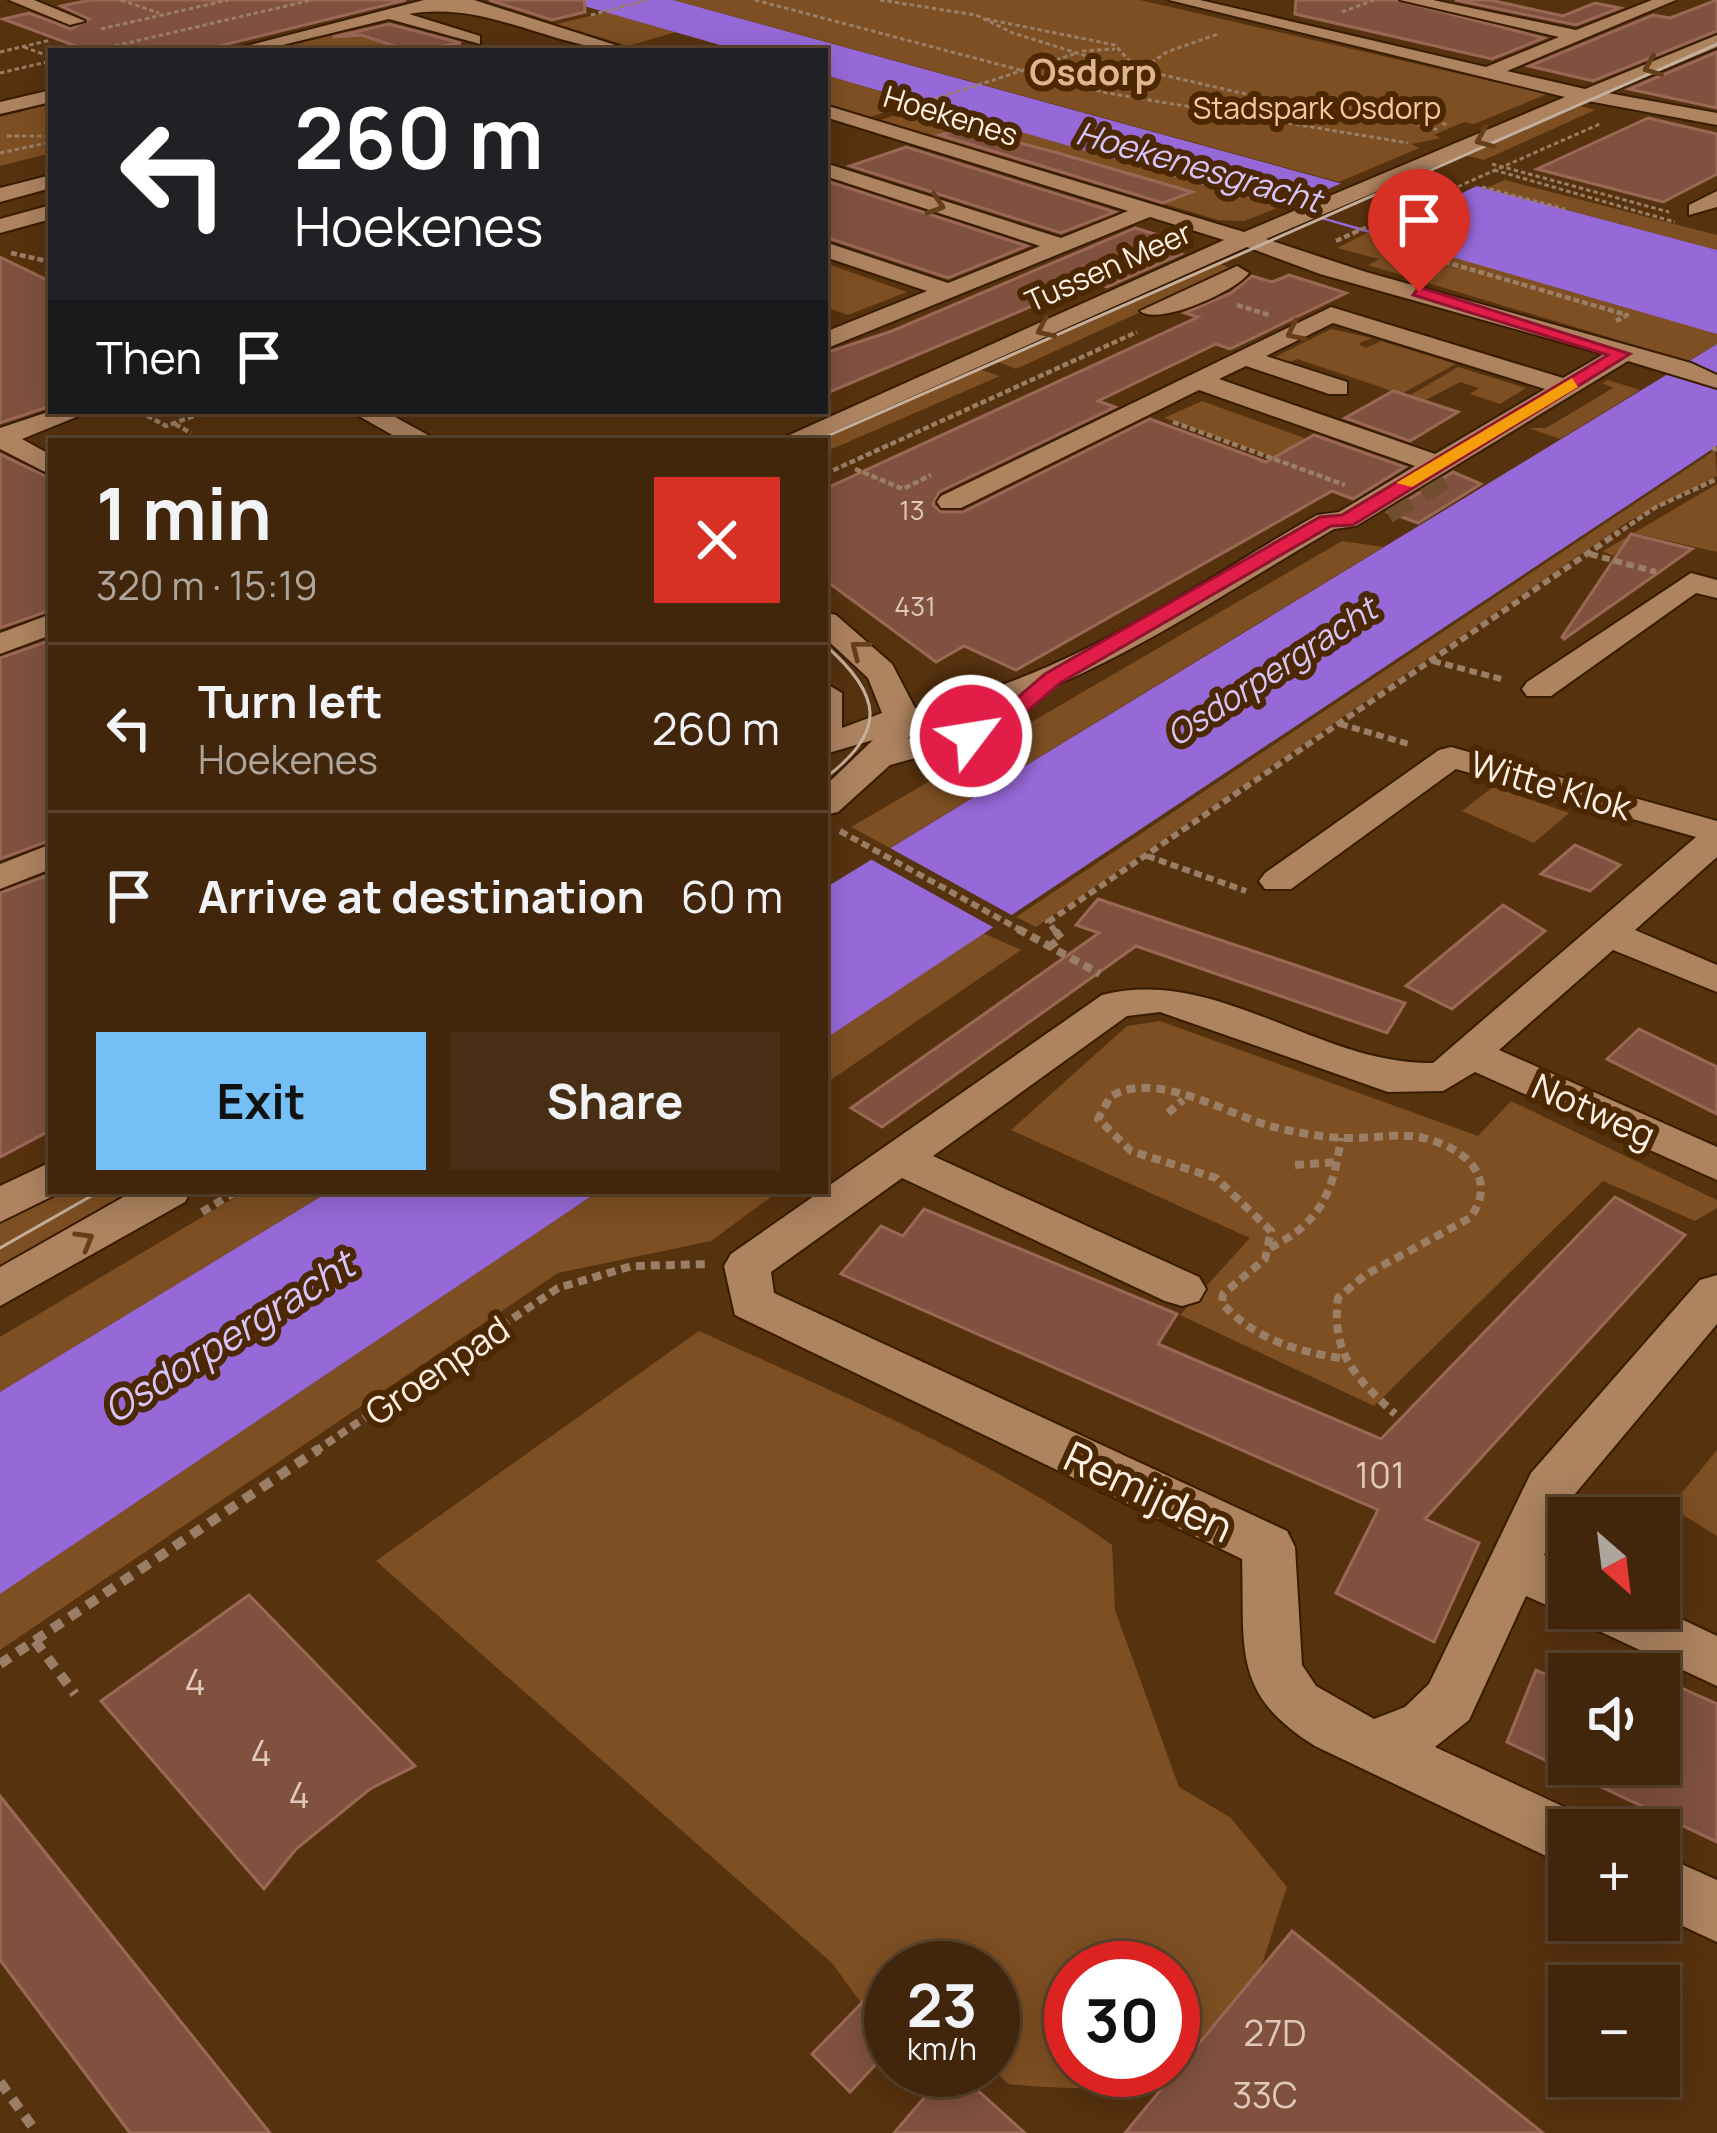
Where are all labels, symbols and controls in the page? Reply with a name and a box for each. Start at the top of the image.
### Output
district label: Osdorp [1029,47,1157,96]
one-way arrow [1642,53,1663,77]
street label: Hoekenes [879,75,1023,155]
text: 260 m [294,79,544,194]
park label: Stadspark Osdorp [1193,87,1441,128]
icon: left [96,96,252,252]
water label: Hoekenesgracht [1071,110,1330,223]
one-way arrow [1475,125,1497,149]
pin [1368,169,1470,292]
icon: arrive [1386,187,1452,253]
text: Hoekenes [294,188,543,262]
one-way arrow [925,190,946,215]
street label: Tussen Meer [1018,211,1198,321]
one-way arrow [1036,315,1058,339]
one-way arrow [1286,317,1307,341]
icon: arrive [226,324,292,390]
text: Then [96,326,202,388]
text: 1 min [96,463,272,562]
button: close [654,477,780,603]
house number: 13 [899,491,925,528]
text: 320 m · 15:19 [96,558,318,612]
water label: Osdorpergracht [1157,584,1388,756]
house number: 431 [894,587,936,624]
one-way arrow [851,642,873,663]
text: Turn left [198,670,383,732]
position arrow [908,673,1034,799]
icon: left [96,695,162,761]
text: 260 m [652,697,780,759]
text: Hoekenes [198,732,378,786]
street label: Witte Klok [1465,739,1638,832]
icon: arrive [96,863,162,929]
text: Arrive at destination [198,865,645,927]
text: 60 m [681,865,783,927]
button: Exit [96,1032,426,1170]
button: Share [450,1032,780,1170]
street label: Notweg [1525,1061,1663,1159]
one-way arrow [72,1232,93,1255]
water label: Osdorpergracht [92,1235,368,1435]
street label: Groenpad [355,1304,519,1436]
street label: Remijden [1055,1427,1243,1555]
house number: 101 [1355,1450,1405,1499]
north arrow [1548,1497,1680,1629]
map controls [1548,1497,1680,2097]
button: sound [1548,1653,1680,1785]
house number: 4 [184,1657,206,1706]
house number: 4 [250,1728,272,1777]
house number: 4 [288,1770,310,1819]
button: + [1548,1809,1680,1941]
speed limit sign: 30 [1044,1941,1200,2097]
text: 23 [907,1963,977,2045]
button: − [1548,1965,1680,2097]
house number: 27D [1244,2008,1306,2057]
text: km/h [907,2028,977,2069]
house number: 33C [1232,2070,1298,2119]

